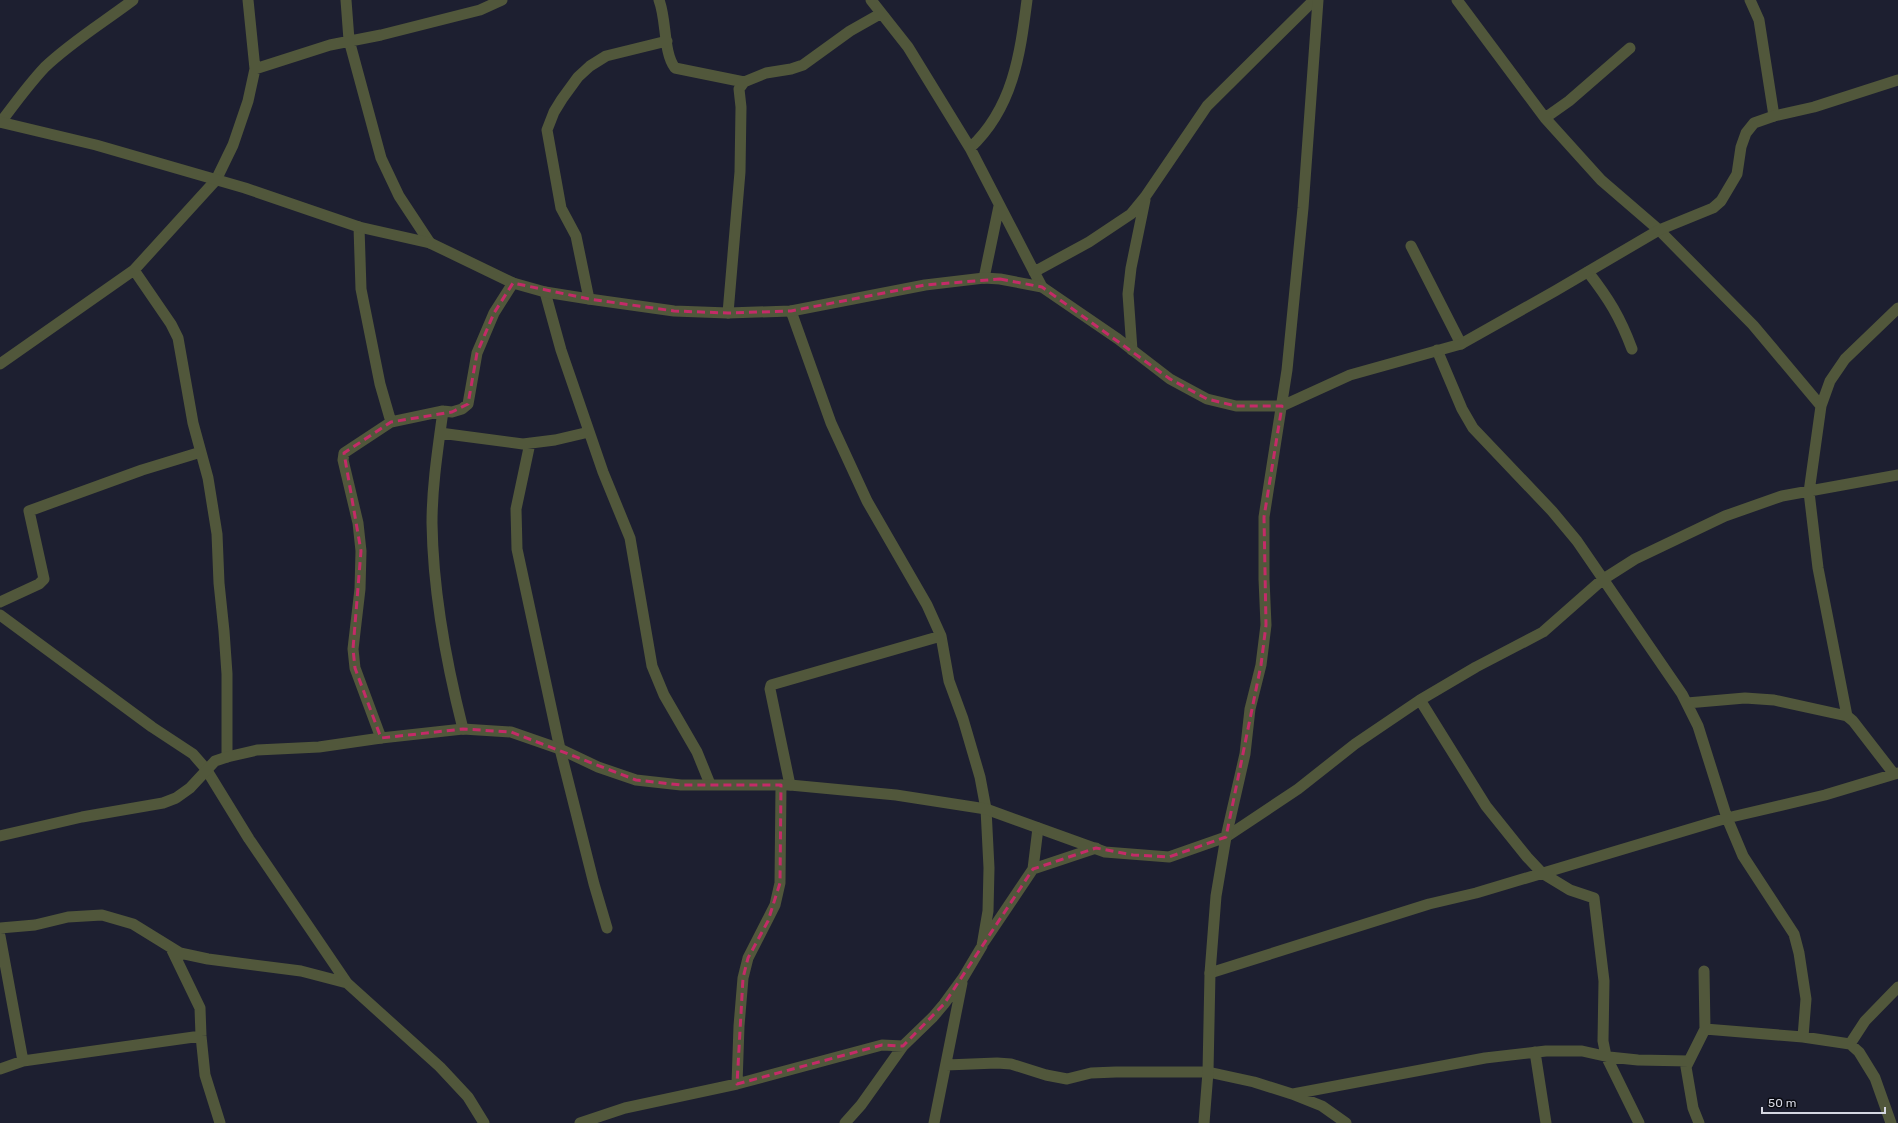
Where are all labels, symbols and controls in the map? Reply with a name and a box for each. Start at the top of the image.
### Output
scale bar [1762,1089,1885,1115]
text: 50 m [1768,1096,1796,1110]

